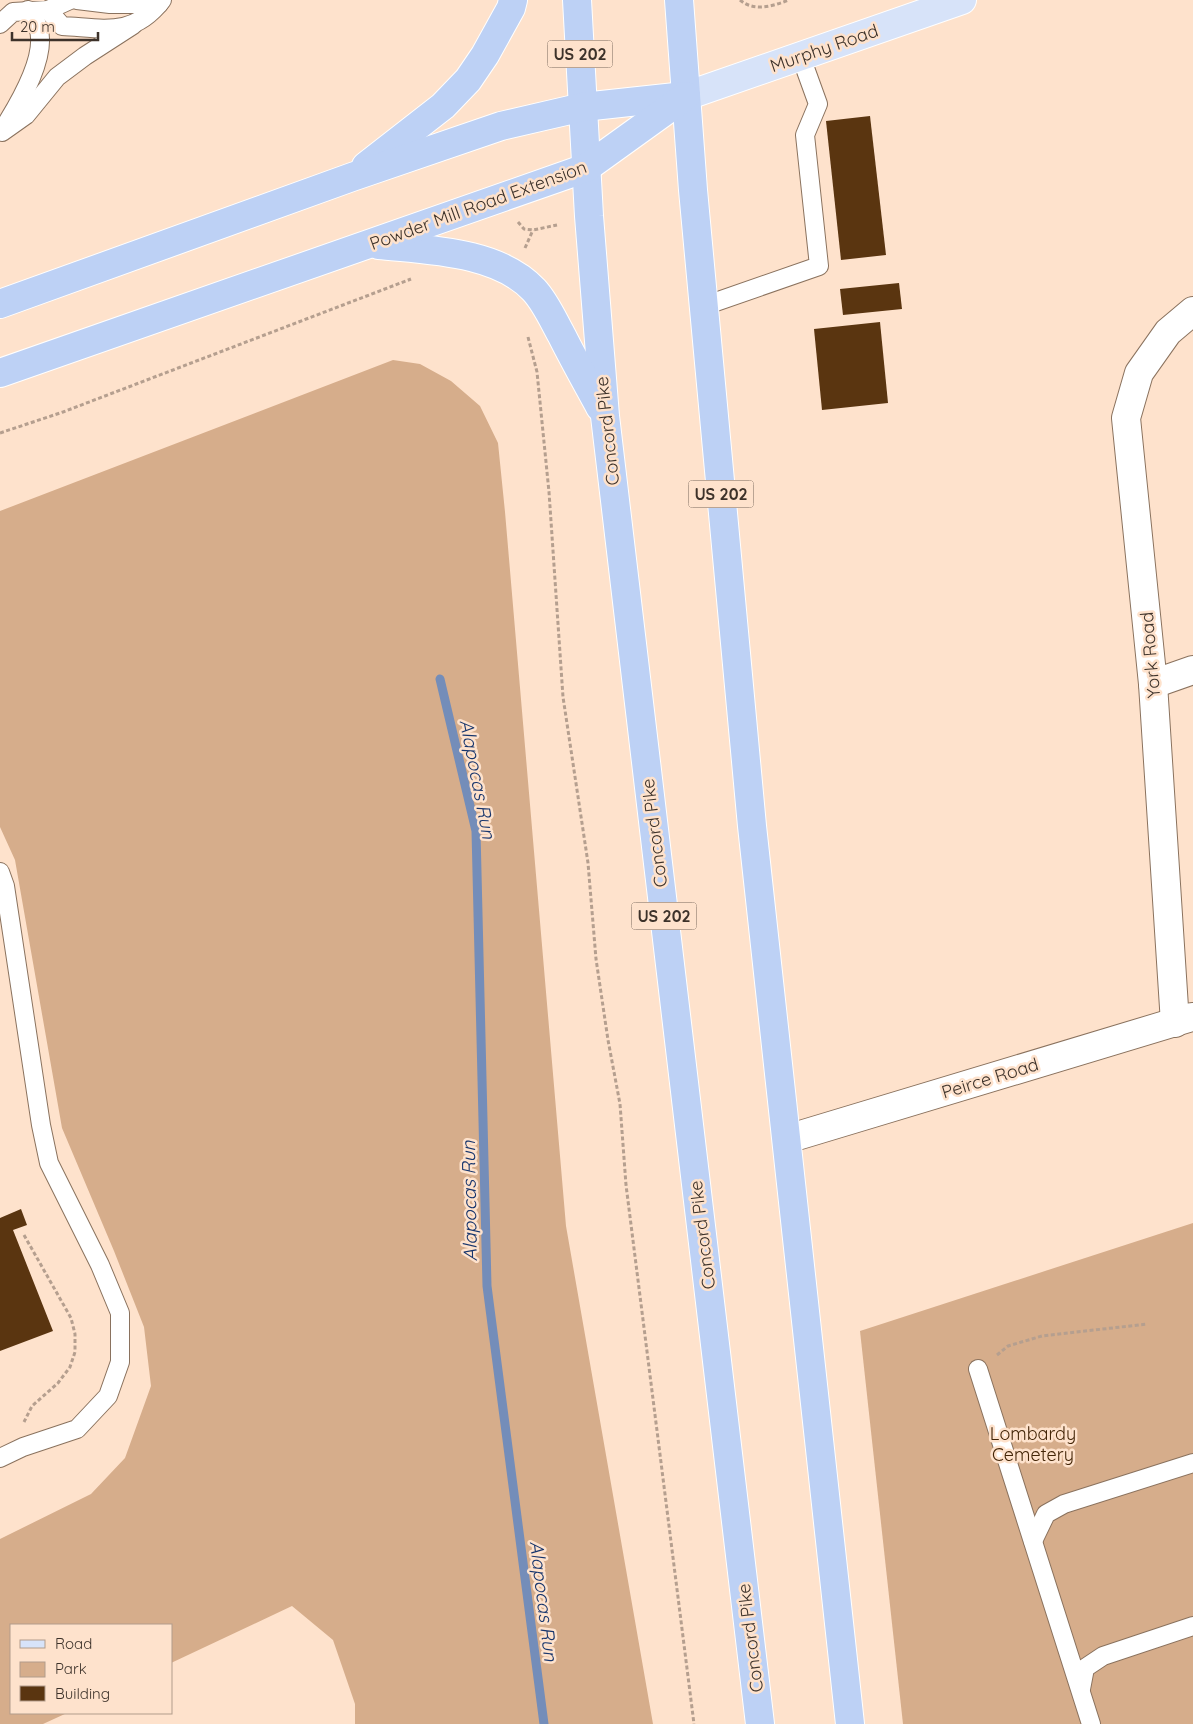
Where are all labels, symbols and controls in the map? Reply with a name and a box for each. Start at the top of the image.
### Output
scale bar [12,10,99,42]
text: 20 m [20,17,55,36]
street label: Murphy Road [767,19,881,77]
road number: US 202 [548,41,612,68]
street label: Powder Mill Road Extension [366,155,590,255]
street label: Concord Pike [590,375,624,487]
road number: US 202 [688,480,754,508]
street label: York Road [1135,611,1165,699]
water label: Alapocas Run [455,717,502,842]
street label: Concord Pike [636,777,672,889]
road number: US 202 [632,902,696,929]
street label: Peirce Road [939,1052,1041,1104]
water label: Alapocas Run [456,1139,482,1262]
street label: Concord Pike [684,1179,720,1291]
park label: Lombardy Cemetery [990,1422,1076,1466]
water label: Alapocas Run [525,1540,563,1663]
street label: Concord Pike [732,1582,768,1694]
legend [10,1624,172,1714]
text: Road [55,1634,92,1653]
text: Park [55,1659,87,1678]
text: Building [55,1684,110,1703]

